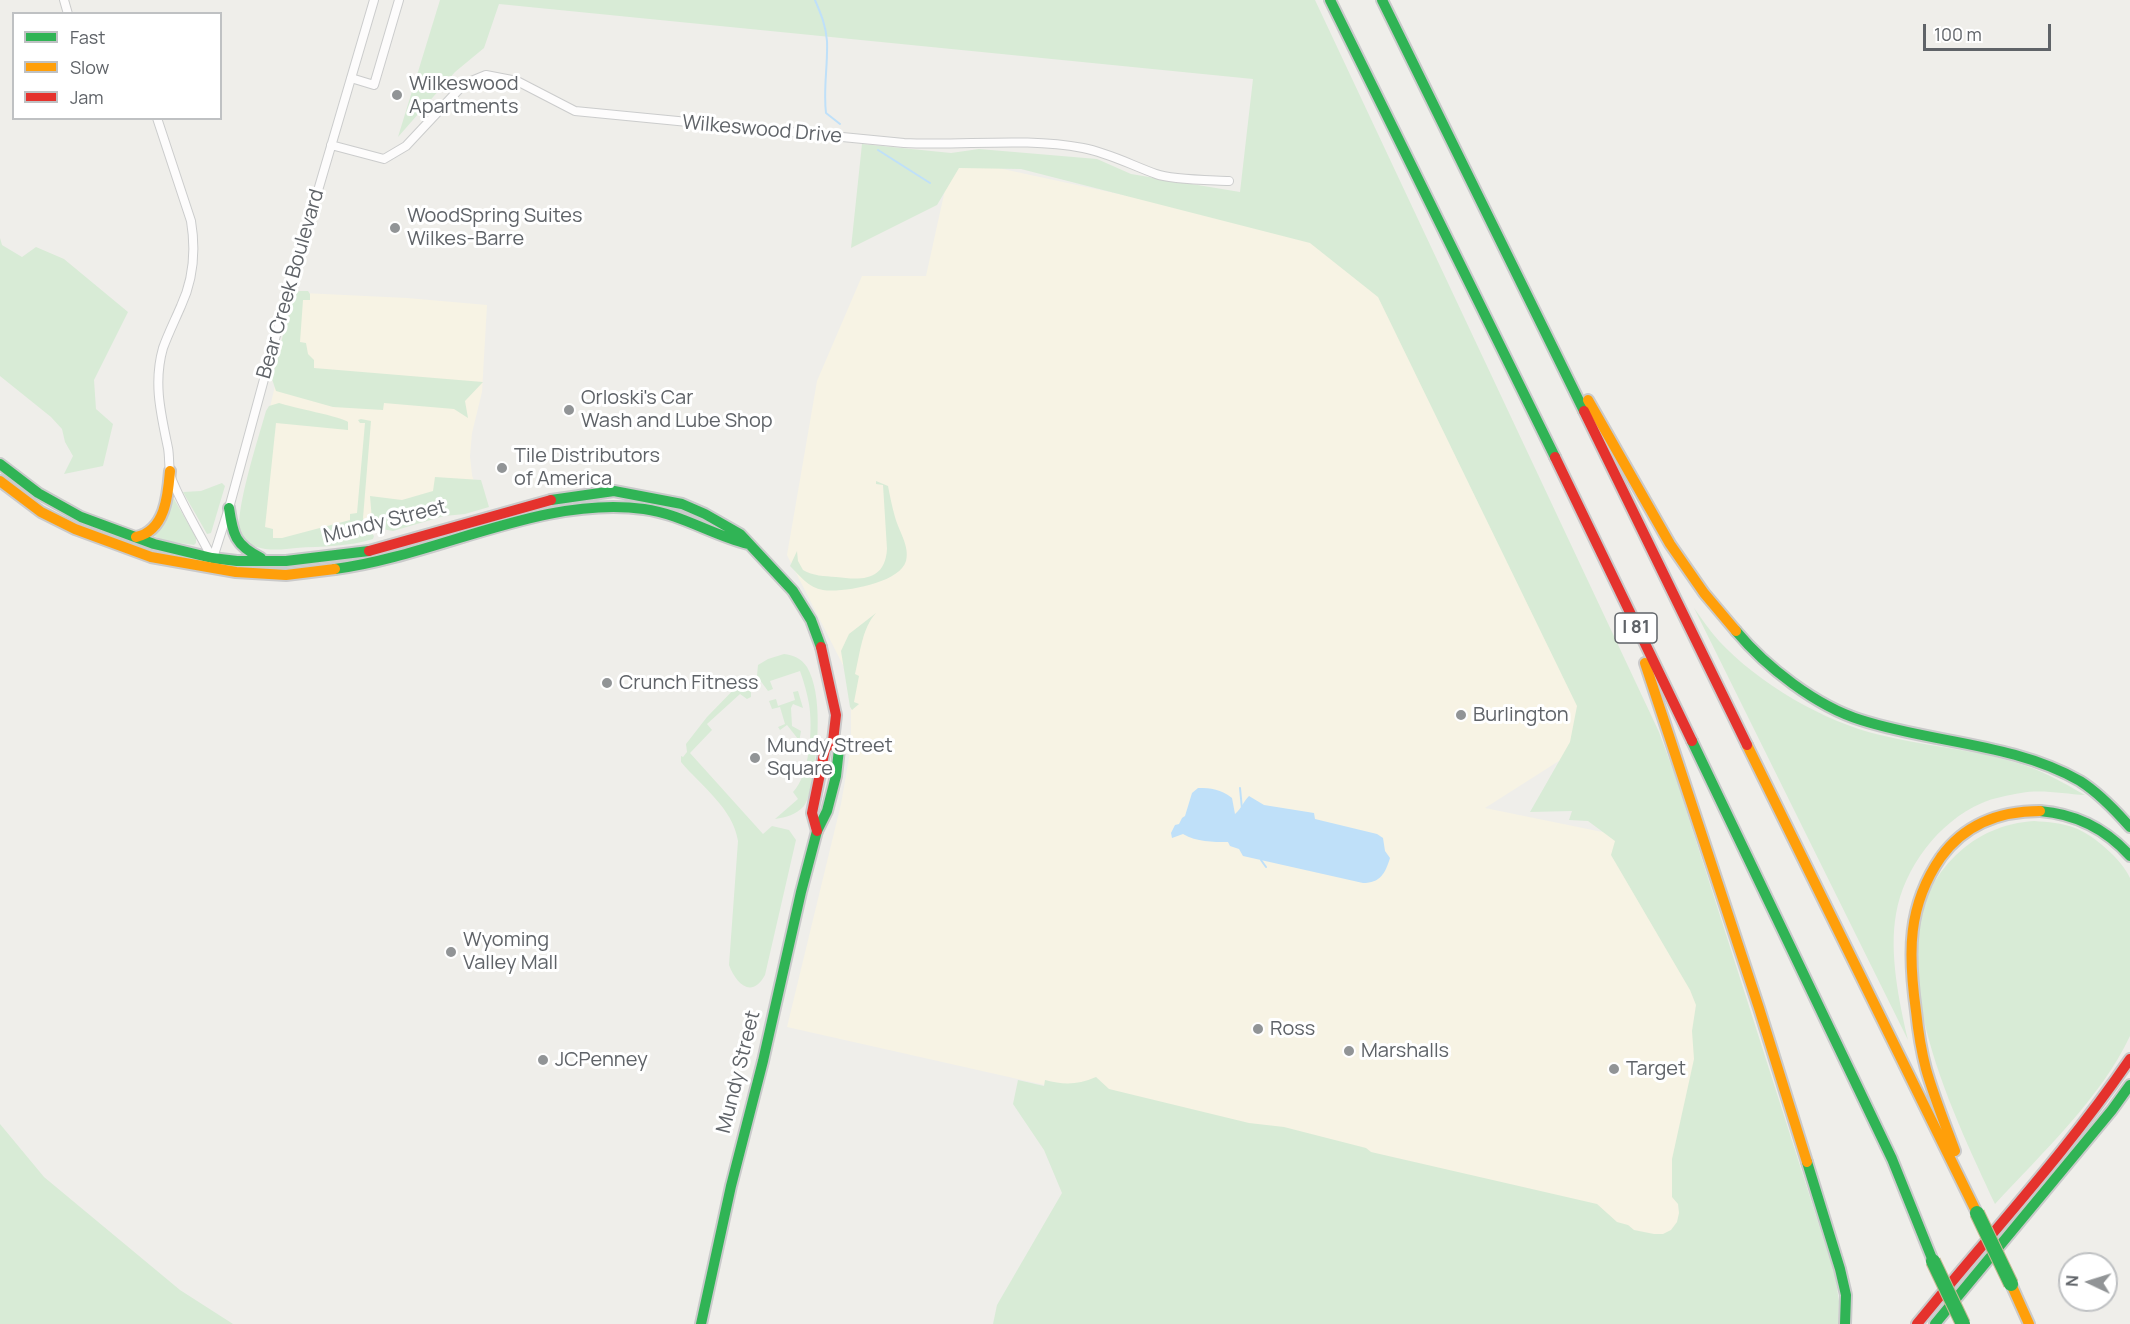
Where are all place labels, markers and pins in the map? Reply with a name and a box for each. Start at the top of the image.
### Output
place label: Wilkeswood Apartments [409,72,519,119]
marker: Wilkeswood Apartments [390,88,404,102]
place label: WoodSpring Suites Wilkes-Barre [407,204,582,251]
marker: WoodSpring Suites Wilkes-Barre [388,221,402,235]
place label: Orloski's Car Wash and Lube Shop [581,386,773,433]
marker: Orloski's Car Wash and Lube Shop [562,403,576,417]
place label: Tile Distributors of America [514,444,660,491]
marker: Tile Distributors of America [495,461,509,475]
place label: Crunch Fitness [619,671,758,695]
marker: Crunch Fitness [600,676,614,690]
place label: Burlington [1473,703,1569,727]
marker: Burlington [1454,708,1468,722]
place label: Mundy Street Square [767,734,893,781]
marker: Mundy Street Square [748,751,762,765]
place label: Wyoming Valley Mall [463,928,558,975]
marker: Wyoming Valley Mall [444,945,458,959]
place label: Ross [1270,1017,1315,1041]
marker: Ross [1251,1022,1265,1036]
place label: Marshalls [1361,1039,1449,1063]
marker: Marshalls [1342,1044,1356,1058]
place label: JCPenney [555,1048,648,1072]
marker: JCPenney [536,1053,550,1067]
place label: Target [1626,1057,1686,1081]
marker: Target [1607,1062,1621,1076]

